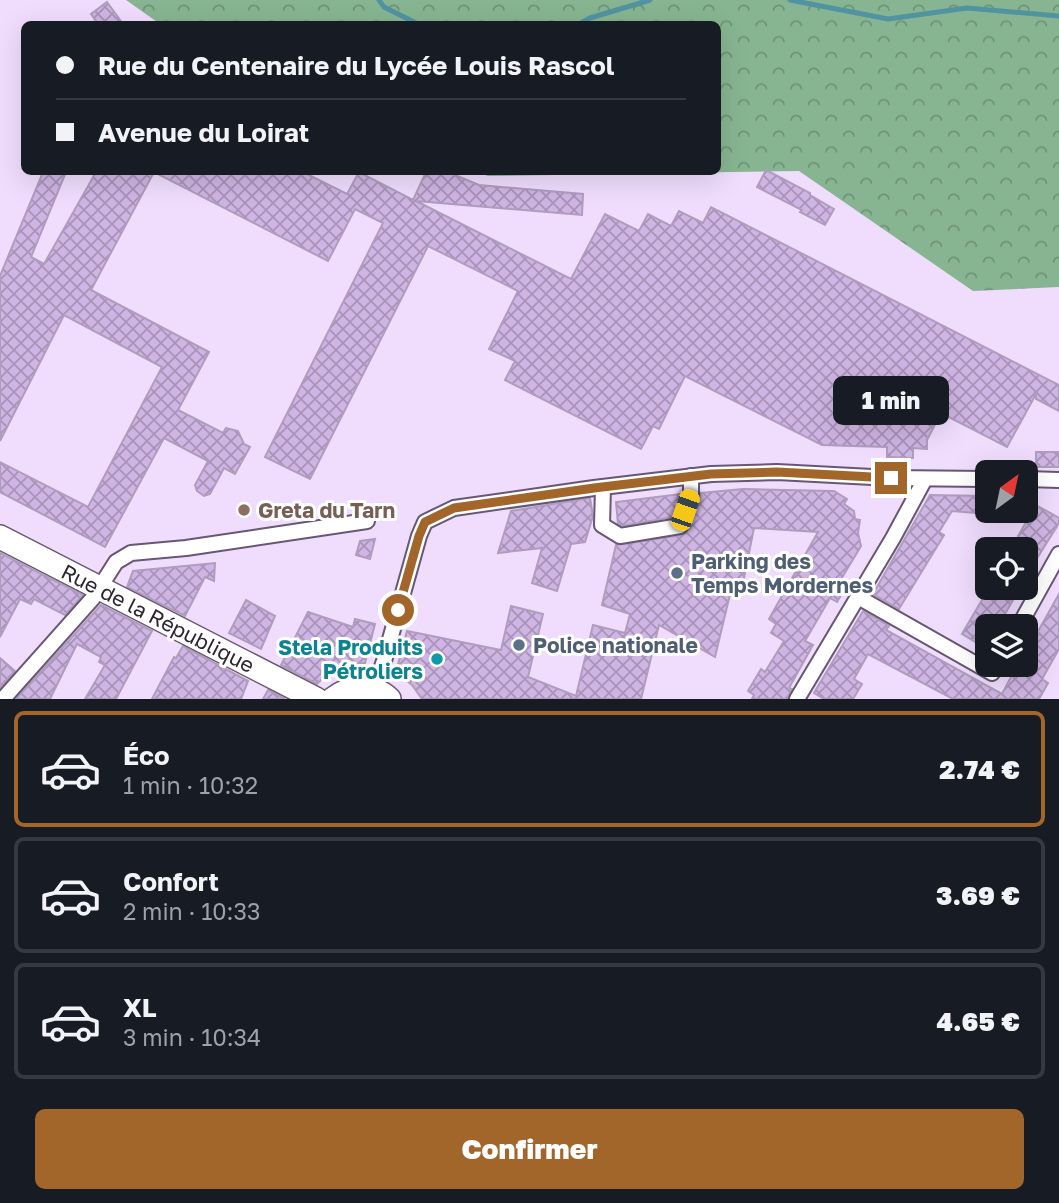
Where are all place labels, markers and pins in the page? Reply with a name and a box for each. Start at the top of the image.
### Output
place label: Greta du Tarn [258,497,395,523]
marker: Greta du Tarn [236,502,252,518]
place label: Parking des Temps Mordernes [691,548,873,598]
marker: Parking des Temps Mordernes [669,565,685,581]
place label: Police nationale [533,632,698,658]
place label: Stela Produits Pétroliers [278,634,423,684]
marker: Police nationale [511,637,527,653]
marker: Stela Produits Pétroliers [429,651,445,667]

